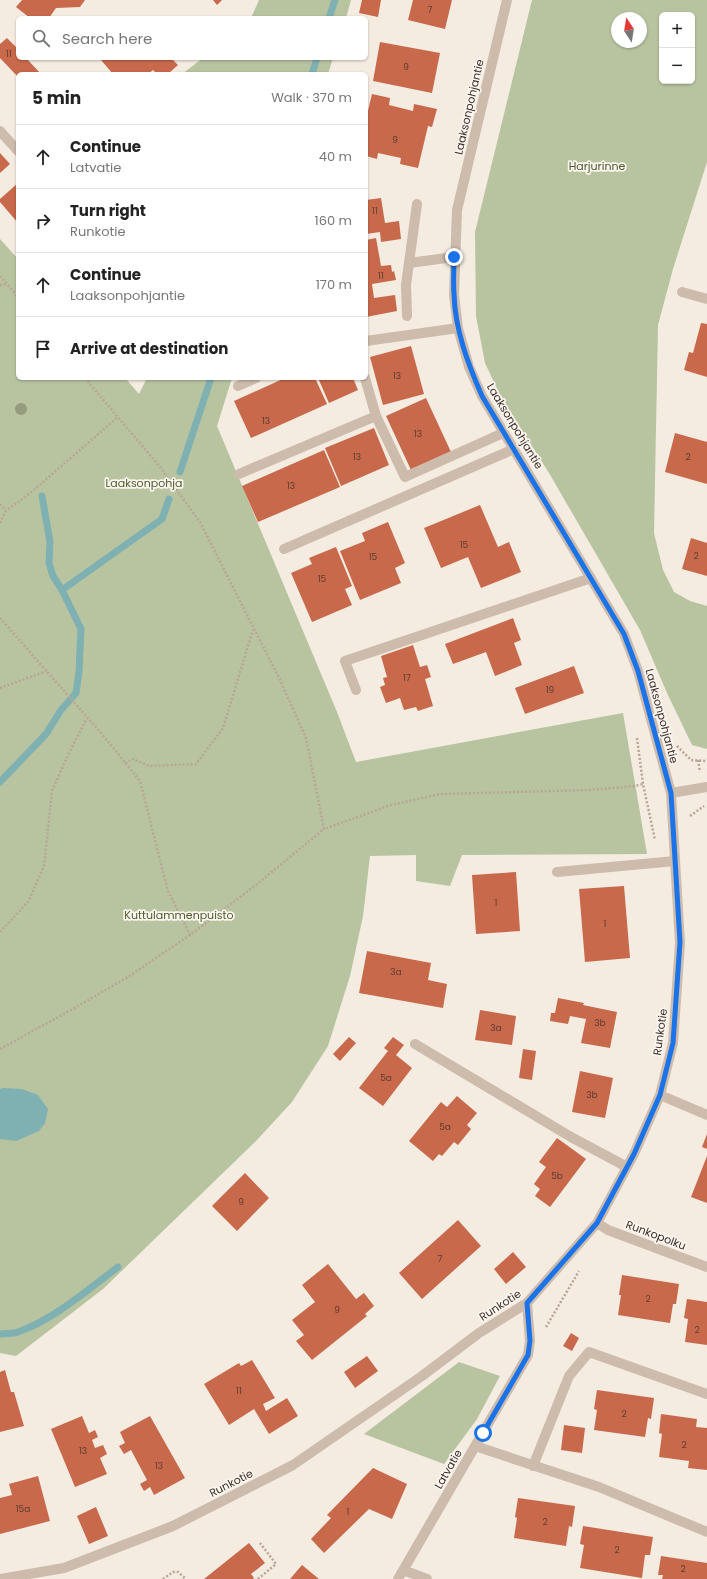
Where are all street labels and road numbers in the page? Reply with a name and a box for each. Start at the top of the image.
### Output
street label: Laaksonpohjantie [450,58,488,156]
street label: Laaksonpohjantie [483,380,547,472]
street label: Laaksonpohjantie [642,667,682,765]
street label: Runkotie [649,1007,671,1056]
street label: Runkopolku [624,1216,688,1254]
street label: Runkotie [476,1285,524,1325]
street label: Latvatie [430,1446,466,1492]
street label: Runkotie [206,1465,256,1501]

